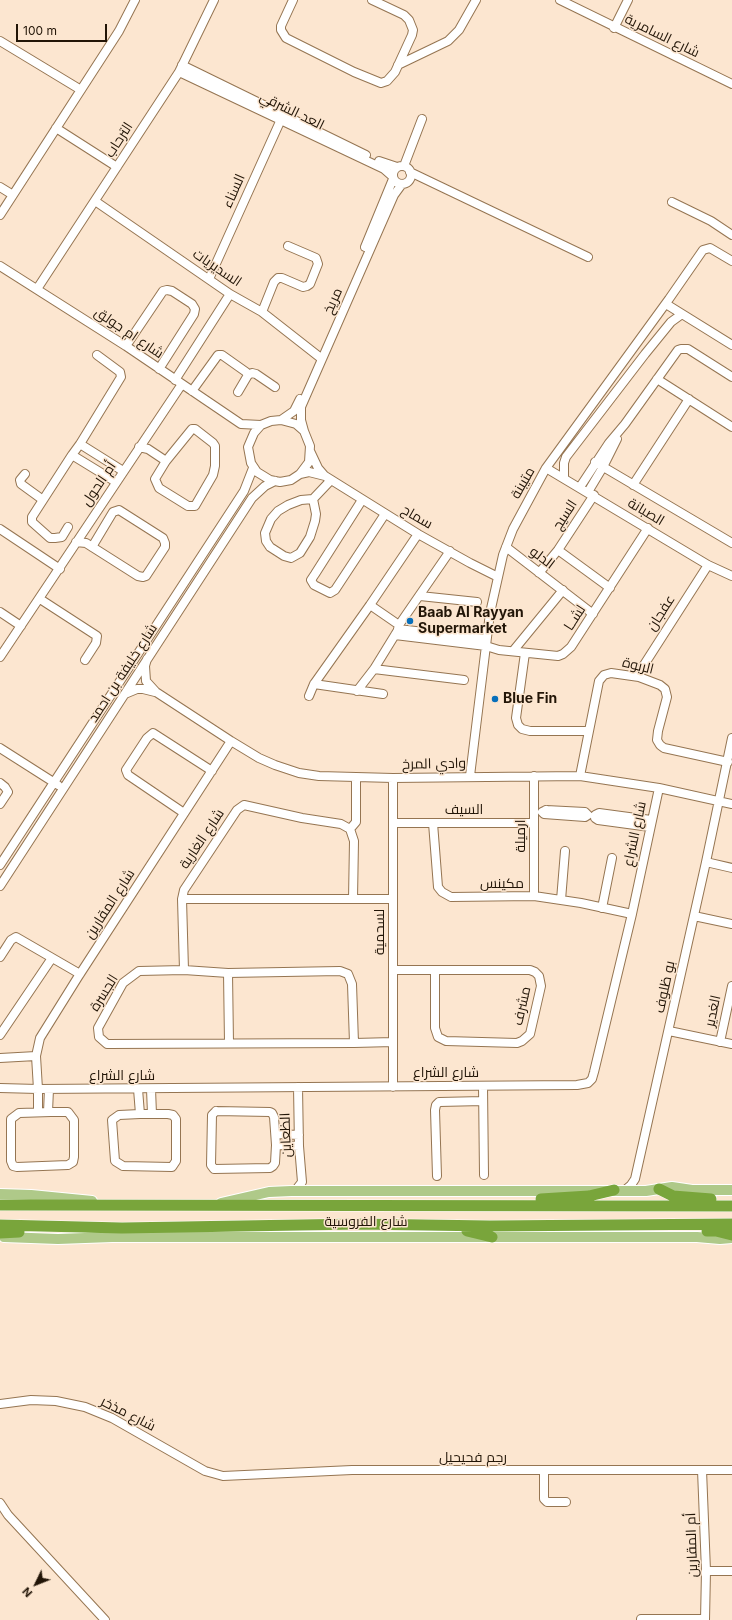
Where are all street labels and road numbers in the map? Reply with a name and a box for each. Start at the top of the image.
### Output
street label: شارع السامرية [622,11,702,61]
street label: العد الشرقي [257,88,327,134]
street label: الترحاب [101,119,137,161]
street label: السناء [219,171,249,211]
street label: السديريات [189,246,245,290]
street label: مريخ [320,285,346,317]
street label: شارع ام جولق [91,304,167,362]
street label: أم الحول [78,459,120,509]
street label: متيبنة [507,464,539,502]
street label: الصبانة [625,495,667,529]
street label: السيج [549,497,581,533]
street label: سماح [398,501,436,533]
street label: الدلو [526,543,558,573]
street label: عفجان [643,592,679,634]
street label: لشــا [561,602,589,634]
street label: شارع خليفة بن احمد [85,621,161,725]
street label: الربوة [621,654,655,678]
street label: وادي المرخ [402,755,466,773]
street label: شارع الشراع [620,800,650,868]
street label: السيف [445,802,483,818]
street label: شارع الغارية [176,806,228,872]
street label: ارميلة [513,820,529,852]
street label: شارع المقارين [81,866,139,942]
street label: مكينس [480,876,524,892]
street label: لسحمية [372,909,388,955]
street label: بو ظلوف [651,959,679,1015]
street label: الجسرة [86,971,122,1015]
street label: مشرف [509,985,535,1027]
street label: الغدير [701,994,725,1028]
street label: شارع الشراع [413,1065,479,1081]
street label: شارع الشراع [89,1068,155,1084]
street label: الظعاين [277,1112,295,1158]
street label: شارع الفروسية [324,1214,408,1230]
street label: شارع مذخر [98,1393,158,1435]
street label: رجم فحيحيل [439,1450,507,1466]
street label: أم المقارين [682,1512,702,1578]

